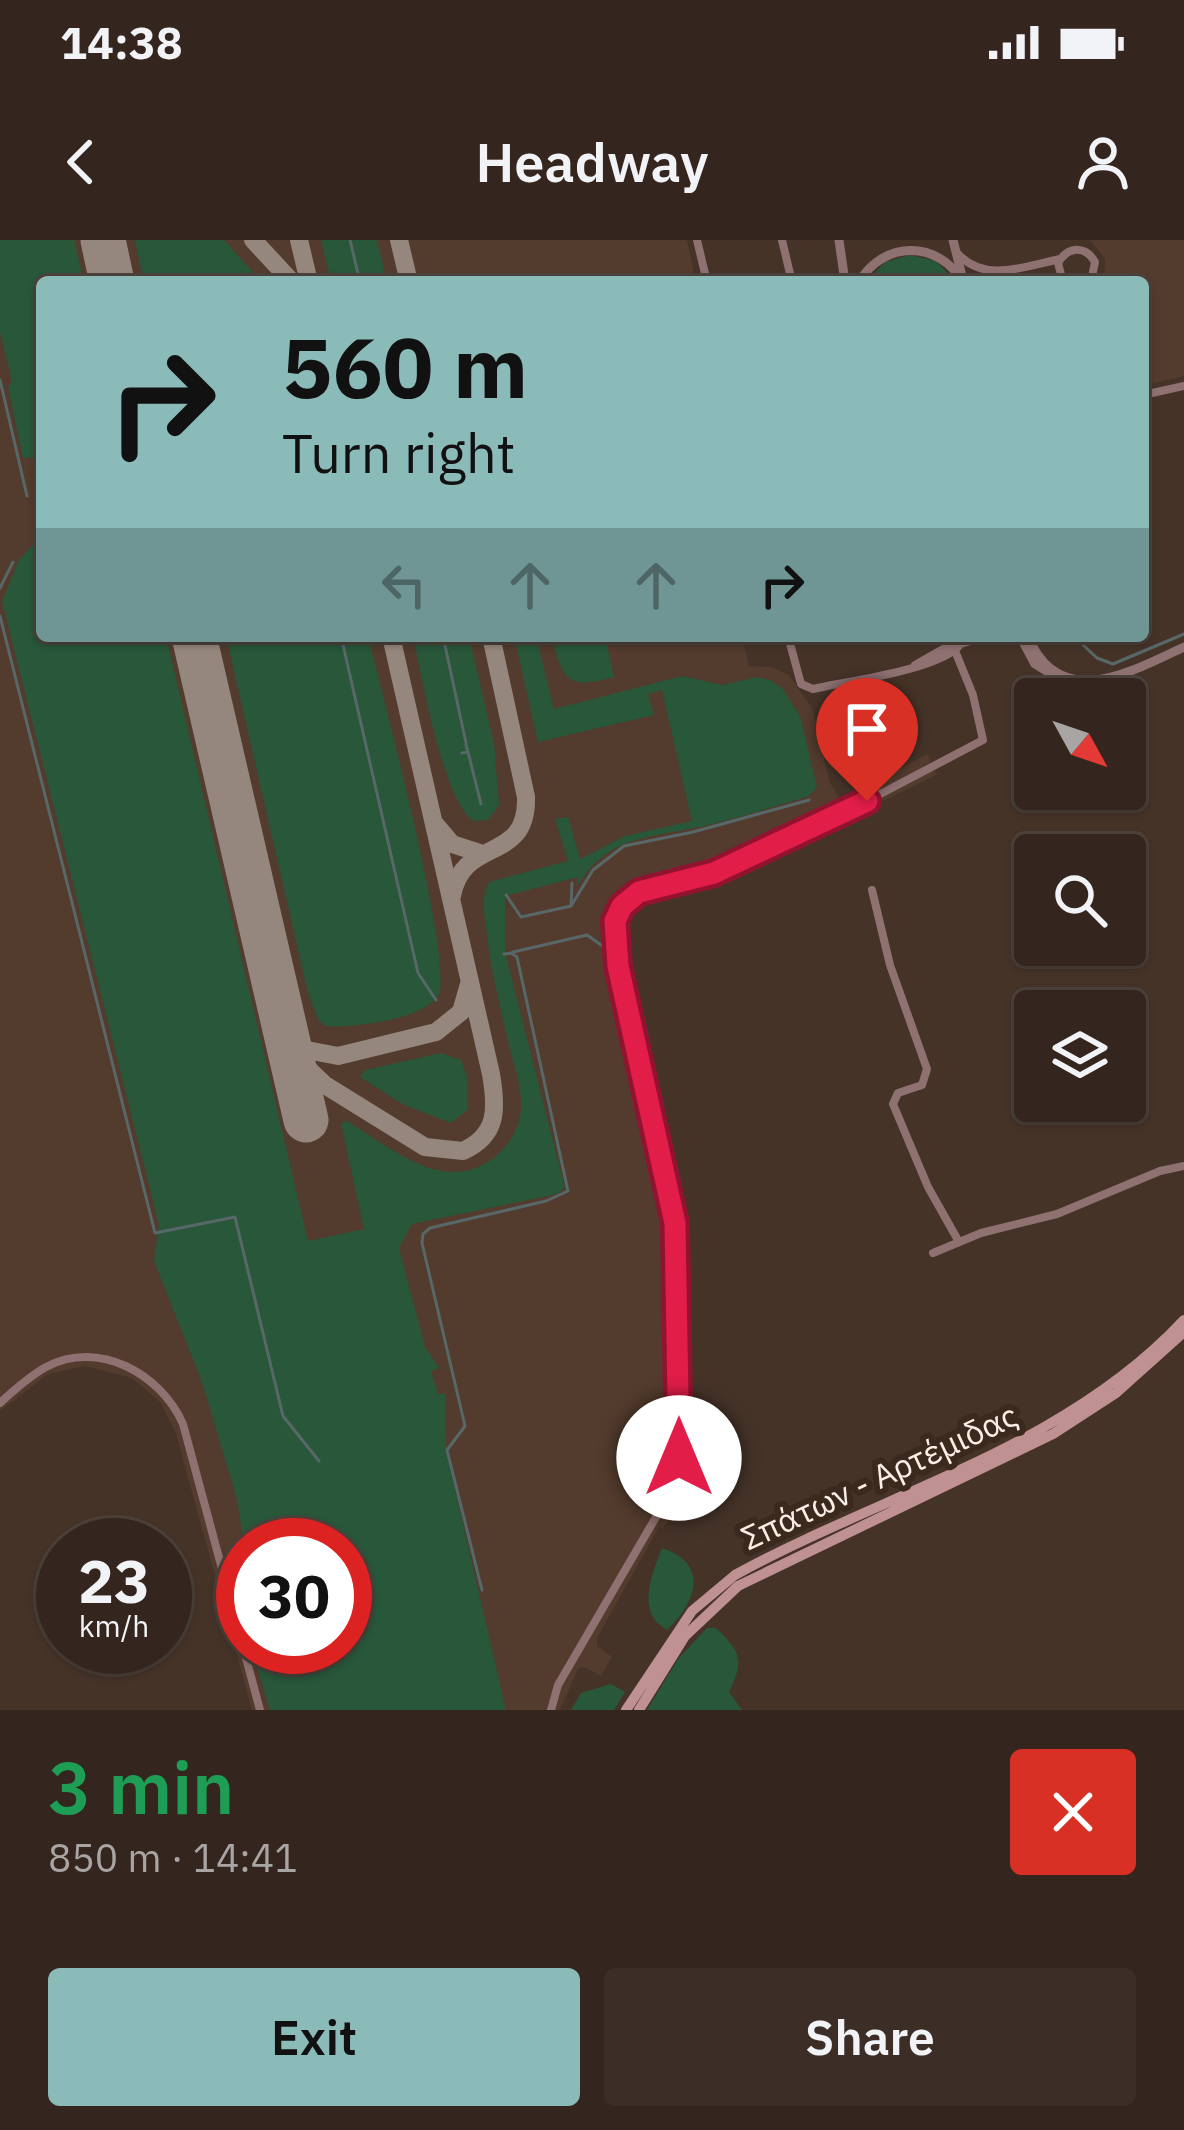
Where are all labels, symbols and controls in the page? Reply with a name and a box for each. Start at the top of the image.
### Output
text: 14:38 [60,13,183,71]
text: Headway [475,127,709,197]
icon: back [48,129,114,195]
icon: person [1070,129,1136,195]
text: 560 m [282,312,528,421]
icon: right [84,324,240,480]
text: Turn right [282,418,516,488]
icon: left [371,552,437,618]
icon: ahead [497,552,563,618]
icon: ahead [623,552,689,618]
icon: right [749,552,815,618]
pin [816,678,918,801]
north arrow [1014,678,1146,810]
map controls [1014,678,1146,1122]
icon: arrive [834,696,900,762]
button: search [1014,834,1146,966]
button: layers [1014,990,1146,1122]
street label: Σπάτων - Αρτέμιδας [734,1393,1024,1559]
position arrow [616,1395,742,1521]
speed limit sign: 30 [216,1518,372,1674]
text: 23 [78,1541,150,1620]
text: km/h [79,1606,149,1645]
text: 3 min [48,1740,234,1834]
button: close [1010,1749,1136,1875]
text: 850 m · 14:41 [48,1832,298,1883]
button: Exit [48,1968,580,2106]
button: Share [604,1968,1136,2106]

